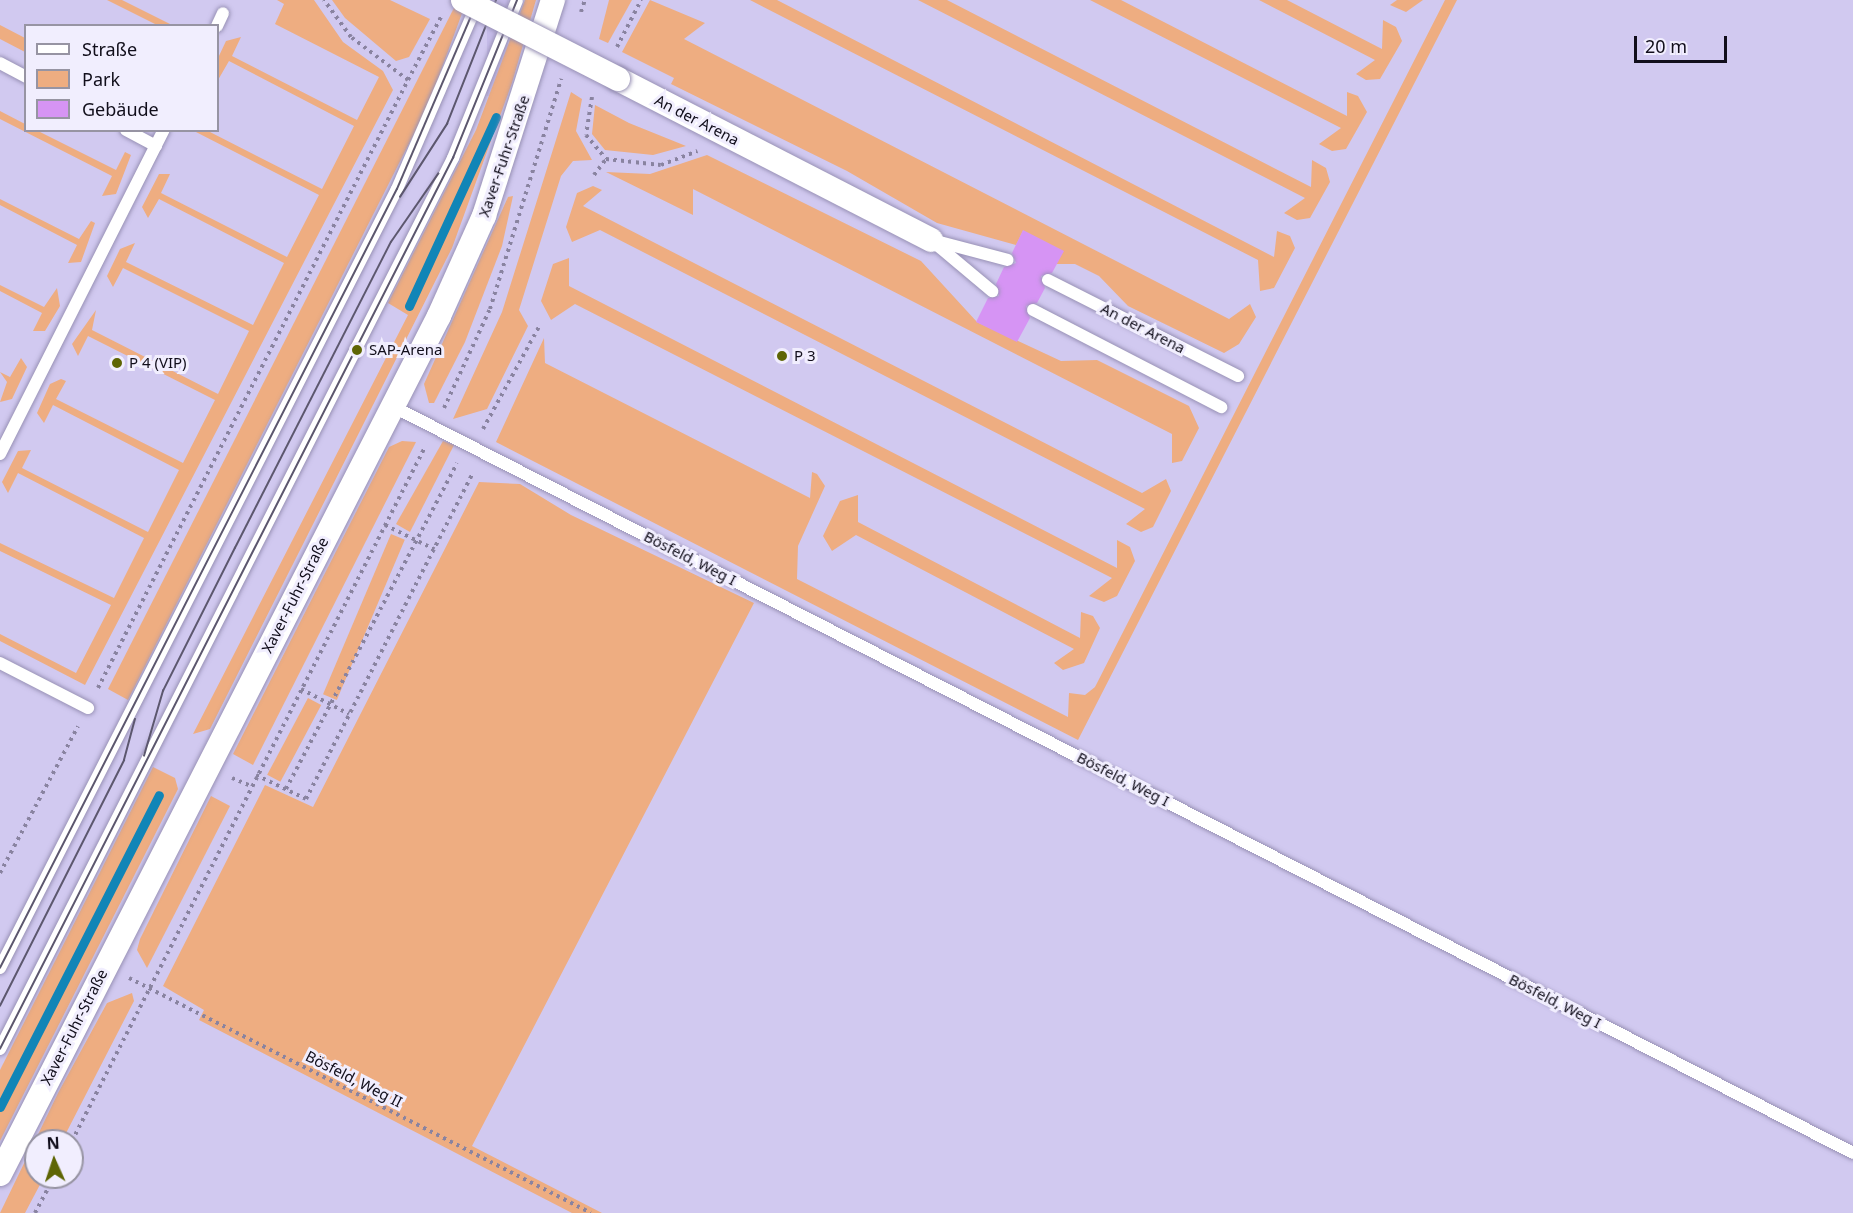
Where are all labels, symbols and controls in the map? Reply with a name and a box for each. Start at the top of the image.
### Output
legend [24,24,219,132]
scale bar [1637,24,1730,62]
text: 20 m [1645,34,1687,58]
text: Straße [82,37,137,61]
text: Park [82,67,120,91]
street label: An der Arena [652,91,742,149]
street label: Xaver-Fuhr-Straße [475,93,533,219]
text: Gebäude [82,97,159,121]
street label: An der Arena [1098,299,1188,357]
place label: SAP-Arena [369,341,442,359]
marker: SAP-Arena [350,343,364,357]
place label: P 3 [794,347,816,365]
marker: P 3 [775,349,789,363]
place label: P 4 (VIP) [129,354,187,372]
marker: P 4 (VIP) [110,356,124,370]
street label: Bösfeld, Weg I [641,527,739,589]
street label: Xaver-Fuhr-Straße [258,534,332,656]
street label: Bösfeld, Weg I [1074,748,1172,810]
street label: Xaver-Fuhr-Straße [37,966,111,1088]
street label: Bösfeld, Weg I [1506,970,1604,1032]
street label: Bösfeld, Weg II [303,1047,405,1111]
north arrow [24,1129,84,1189]
text: N [46,1132,60,1154]

